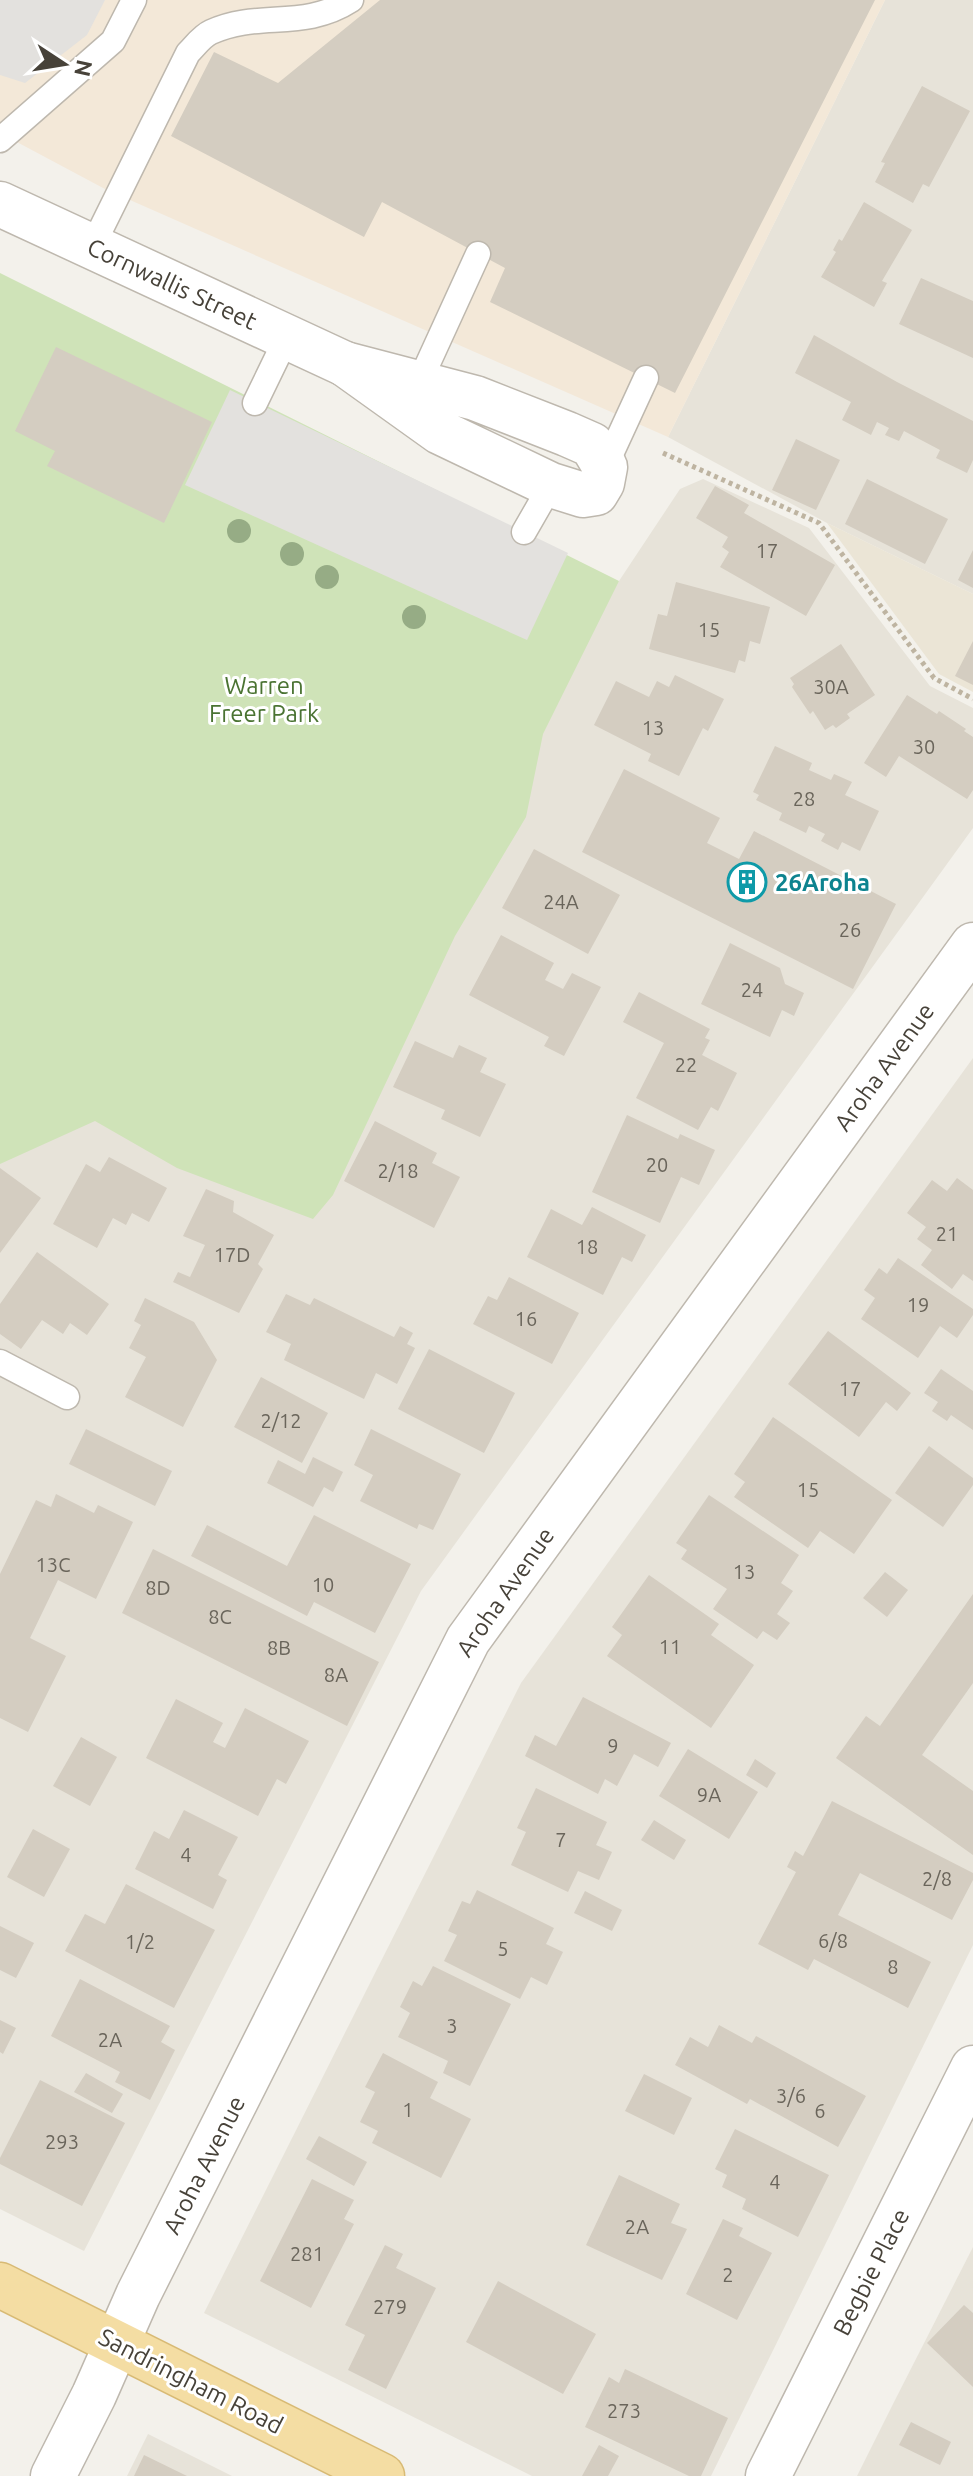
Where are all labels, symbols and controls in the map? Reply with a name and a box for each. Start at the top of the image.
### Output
north arrow [24,24,104,104]
text: N [70,58,98,79]
street label: Cornwallis Street [83,233,261,335]
house number: 17 [756,539,778,562]
house number: 15 [698,618,720,641]
park label: Warren Freer Park [209,672,319,727]
house number: 30A [813,675,849,698]
house number: 13 [642,716,664,739]
house number: 30 [913,735,935,758]
house number: 28 [793,787,815,810]
building icon: 26Aroha [726,861,768,903]
place label: 26Aroha [775,869,870,896]
house number: 24A [543,890,579,913]
house number: 26 [839,918,861,941]
house number: 24 [741,978,763,1001]
street label: Aroha Avenue [829,998,939,1136]
house number: 22 [675,1053,697,1076]
house number: 20 [646,1153,668,1176]
house number: 2/18 [377,1159,419,1182]
house number: 21 [936,1222,958,1245]
house number: 18 [576,1235,598,1258]
house number: 17D [214,1243,250,1266]
house number: 19 [907,1293,929,1316]
house number: 16 [515,1307,537,1330]
house number: 17 [839,1377,861,1400]
house number: 2/12 [260,1409,302,1432]
house number: 15 [797,1478,819,1501]
street label: Aroha Avenue [451,1522,559,1662]
house number: 13C [36,1553,70,1576]
house number: 13 [733,1560,755,1583]
house number: 10 [312,1573,334,1596]
house number: 8D [145,1576,171,1599]
house number: 8C [208,1605,232,1628]
house number: 11 [659,1635,681,1658]
house number: 8B [267,1636,291,1659]
house number: 8A [324,1663,348,1686]
house number: 9 [607,1734,619,1757]
house number: 9A [697,1783,721,1806]
house number: 7 [555,1828,567,1851]
house number: 4 [180,1843,192,1866]
house number: 2/8 [922,1867,952,1890]
house number: 6/8 [818,1929,848,1952]
house number: 1/2 [125,1930,155,1953]
house number: 5 [497,1937,509,1960]
house number: 8 [887,1955,899,1978]
house number: 3 [446,2014,458,2037]
house number: 2A [98,2028,122,2051]
house number: 3/6 [776,2084,806,2107]
street label: Aroha Avenue [158,2092,250,2238]
house number: 1 [402,2098,414,2121]
house number: 6 [814,2099,826,2122]
house number: 293 [45,2130,79,2153]
house number: 4 [769,2170,781,2193]
street label: Begbie Place [828,2204,914,2340]
house number: 2A [625,2215,649,2238]
house number: 281 [290,2242,324,2265]
house number: 2 [722,2263,734,2286]
house number: 279 [373,2295,407,2318]
street label: Sandringham Road [95,2323,287,2439]
house number: 273 [607,2399,641,2422]

